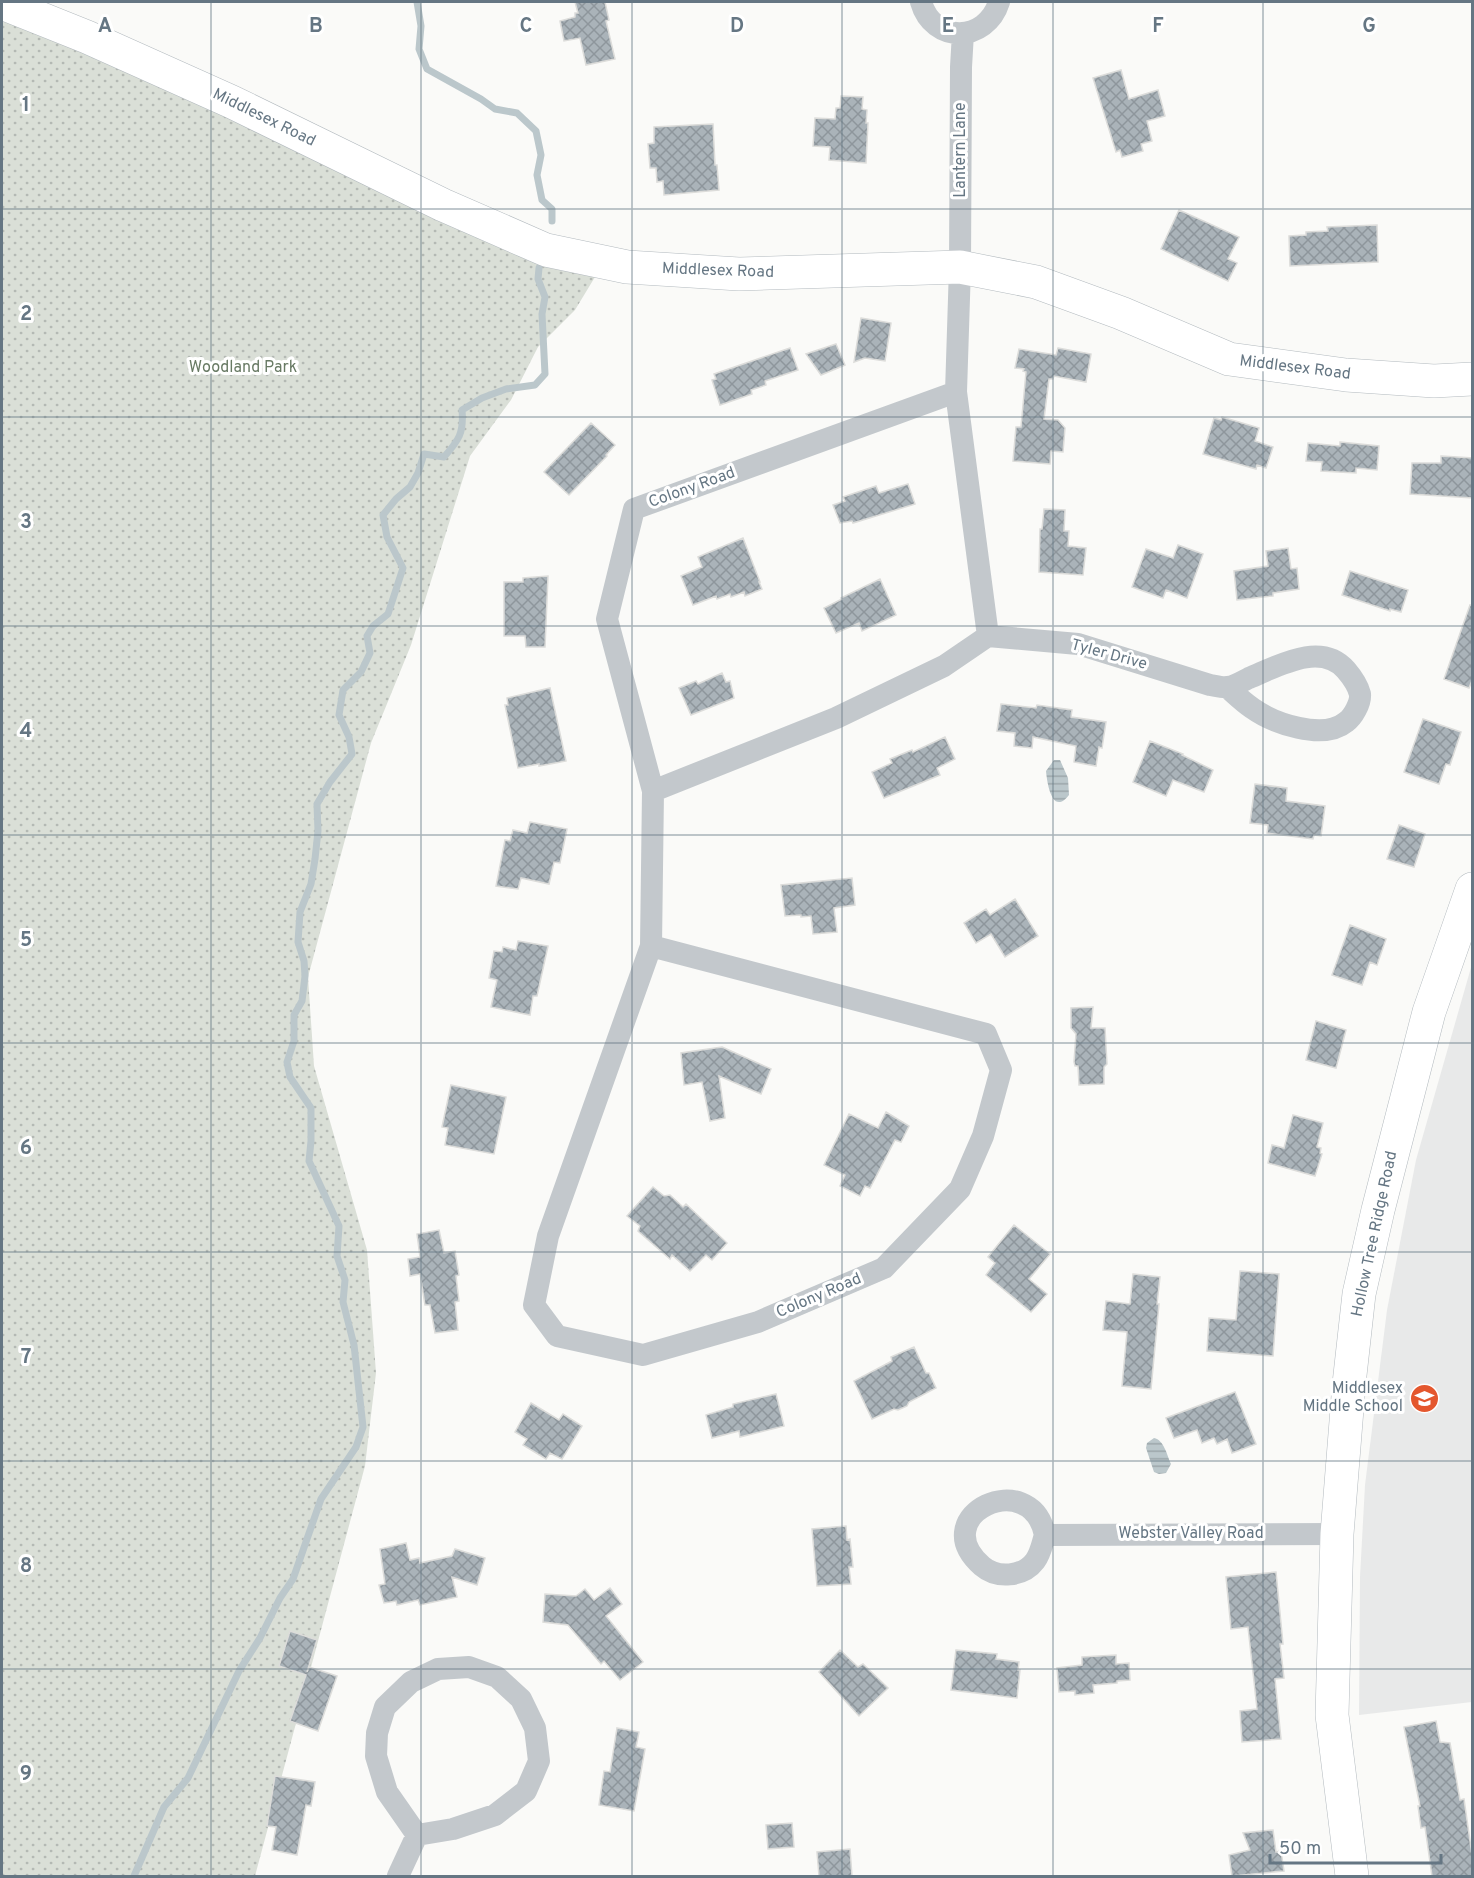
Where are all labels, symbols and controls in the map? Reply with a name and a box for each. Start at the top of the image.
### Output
text: A [98,14,112,40]
text: B [309,14,323,40]
text: C [520,14,532,40]
text: D [730,14,744,40]
text: E [942,14,954,40]
text: F [1152,14,1164,40]
text: G [1362,14,1376,40]
street label: Middlesex Road [209,84,319,152]
text: 1 [22,93,30,119]
street label: Lantern Lane [951,102,971,198]
street label: Middlesex Road [662,259,774,283]
text: 2 [20,302,32,328]
street label: Middlesex Road [1238,351,1352,385]
park label: Woodland Park [189,358,297,378]
street label: Colony Road [646,463,738,513]
text: 3 [20,510,32,536]
street label: Tyler Drive [1069,635,1149,675]
text: 4 [20,719,32,745]
text: 5 [20,928,32,954]
text: 6 [20,1136,32,1162]
street label: Hollow Tree Ridge Road [1348,1149,1402,1319]
street label: Colony Road [773,1269,865,1323]
text: 7 [21,1345,31,1371]
place label: Middlesex Middle School [1303,1379,1403,1417]
school or university icon: Middlesex Middle School [1408,1382,1440,1414]
street label: Webster Valley Road [1118,1524,1264,1544]
text: 8 [20,1554,32,1580]
text: 9 [20,1762,32,1788]
scale bar [1270,1827,1441,1865]
text: 50 m [1279,1838,1321,1861]

